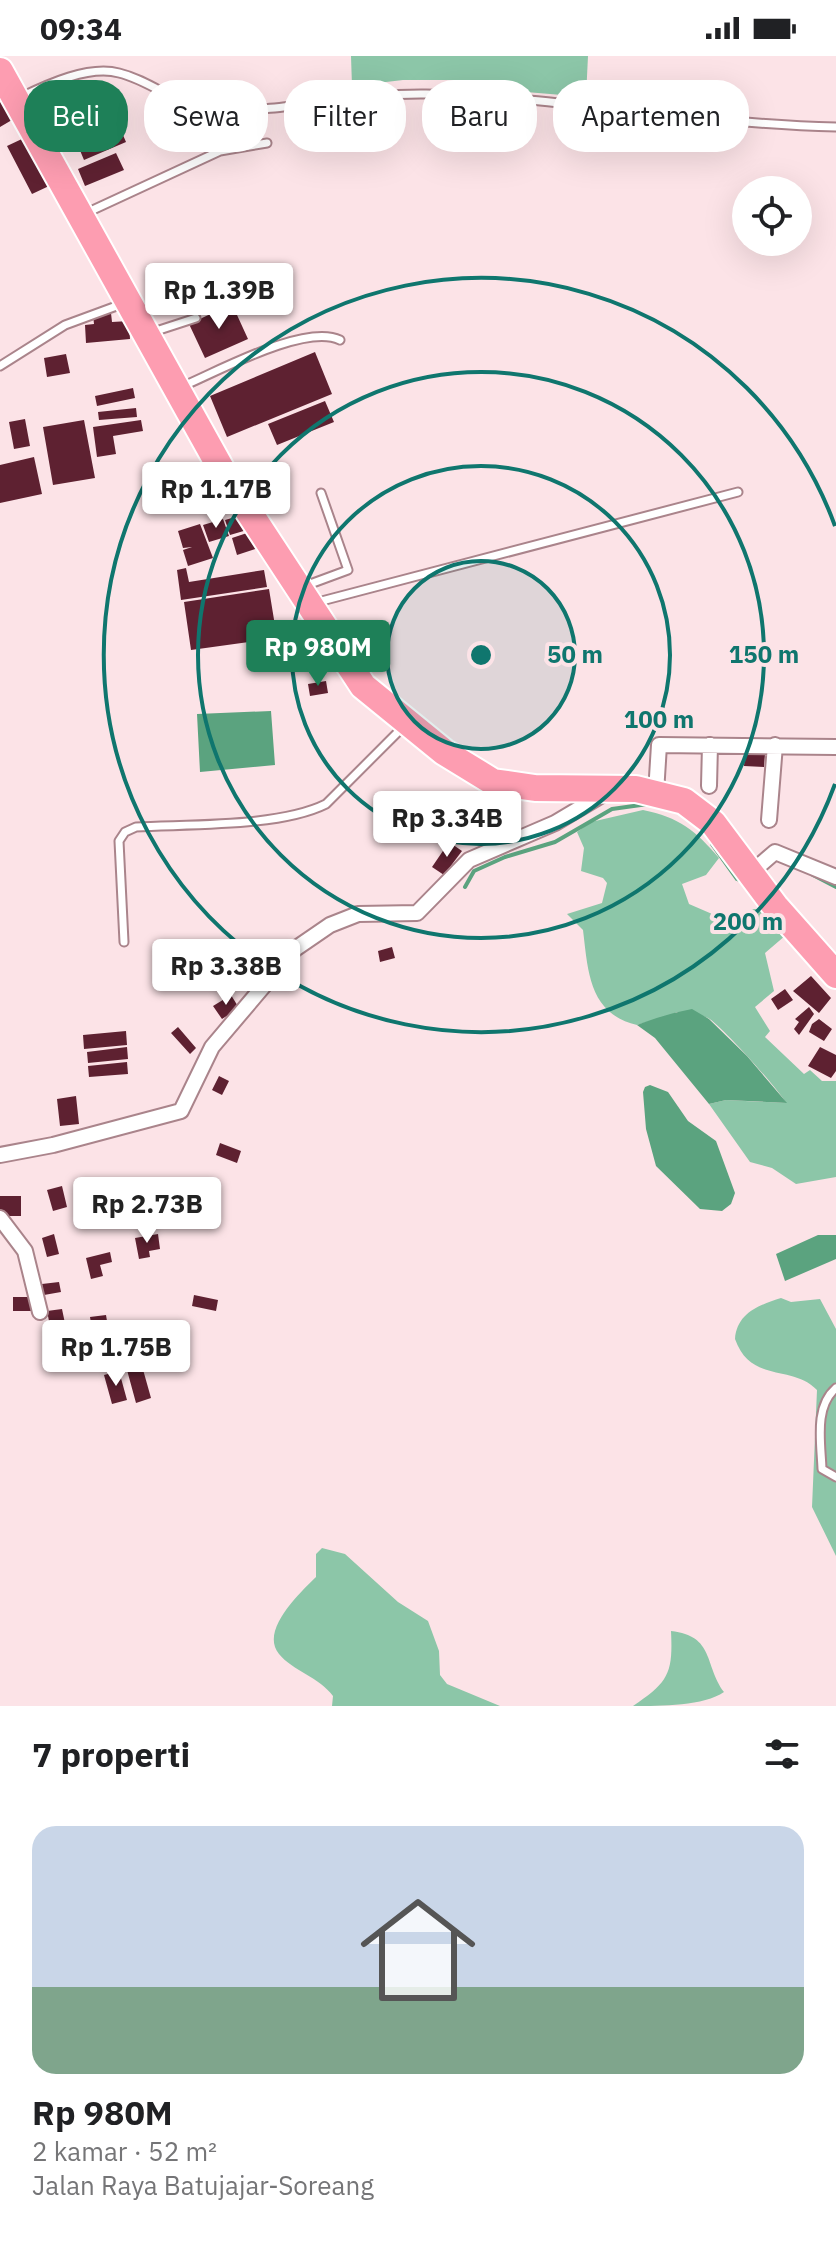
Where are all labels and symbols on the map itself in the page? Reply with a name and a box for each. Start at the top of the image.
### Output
pin: Rp 1.39B [136,263,302,331]
pin: Rp 1.17B [133,462,299,530]
pin: Rp 980M [244,620,392,688]
text: 50 m [547,638,603,670]
text: 150 m [729,638,799,670]
centre of rings [467,641,495,669]
text: 100 m [624,703,694,735]
pin: Rp 3.34B [364,791,530,859]
text: 200 m [713,905,783,937]
pin: Rp 3.38B [143,939,309,1007]
pin: Rp 2.73B [64,1177,230,1245]
pin: Rp 1.75B [33,1320,199,1388]

